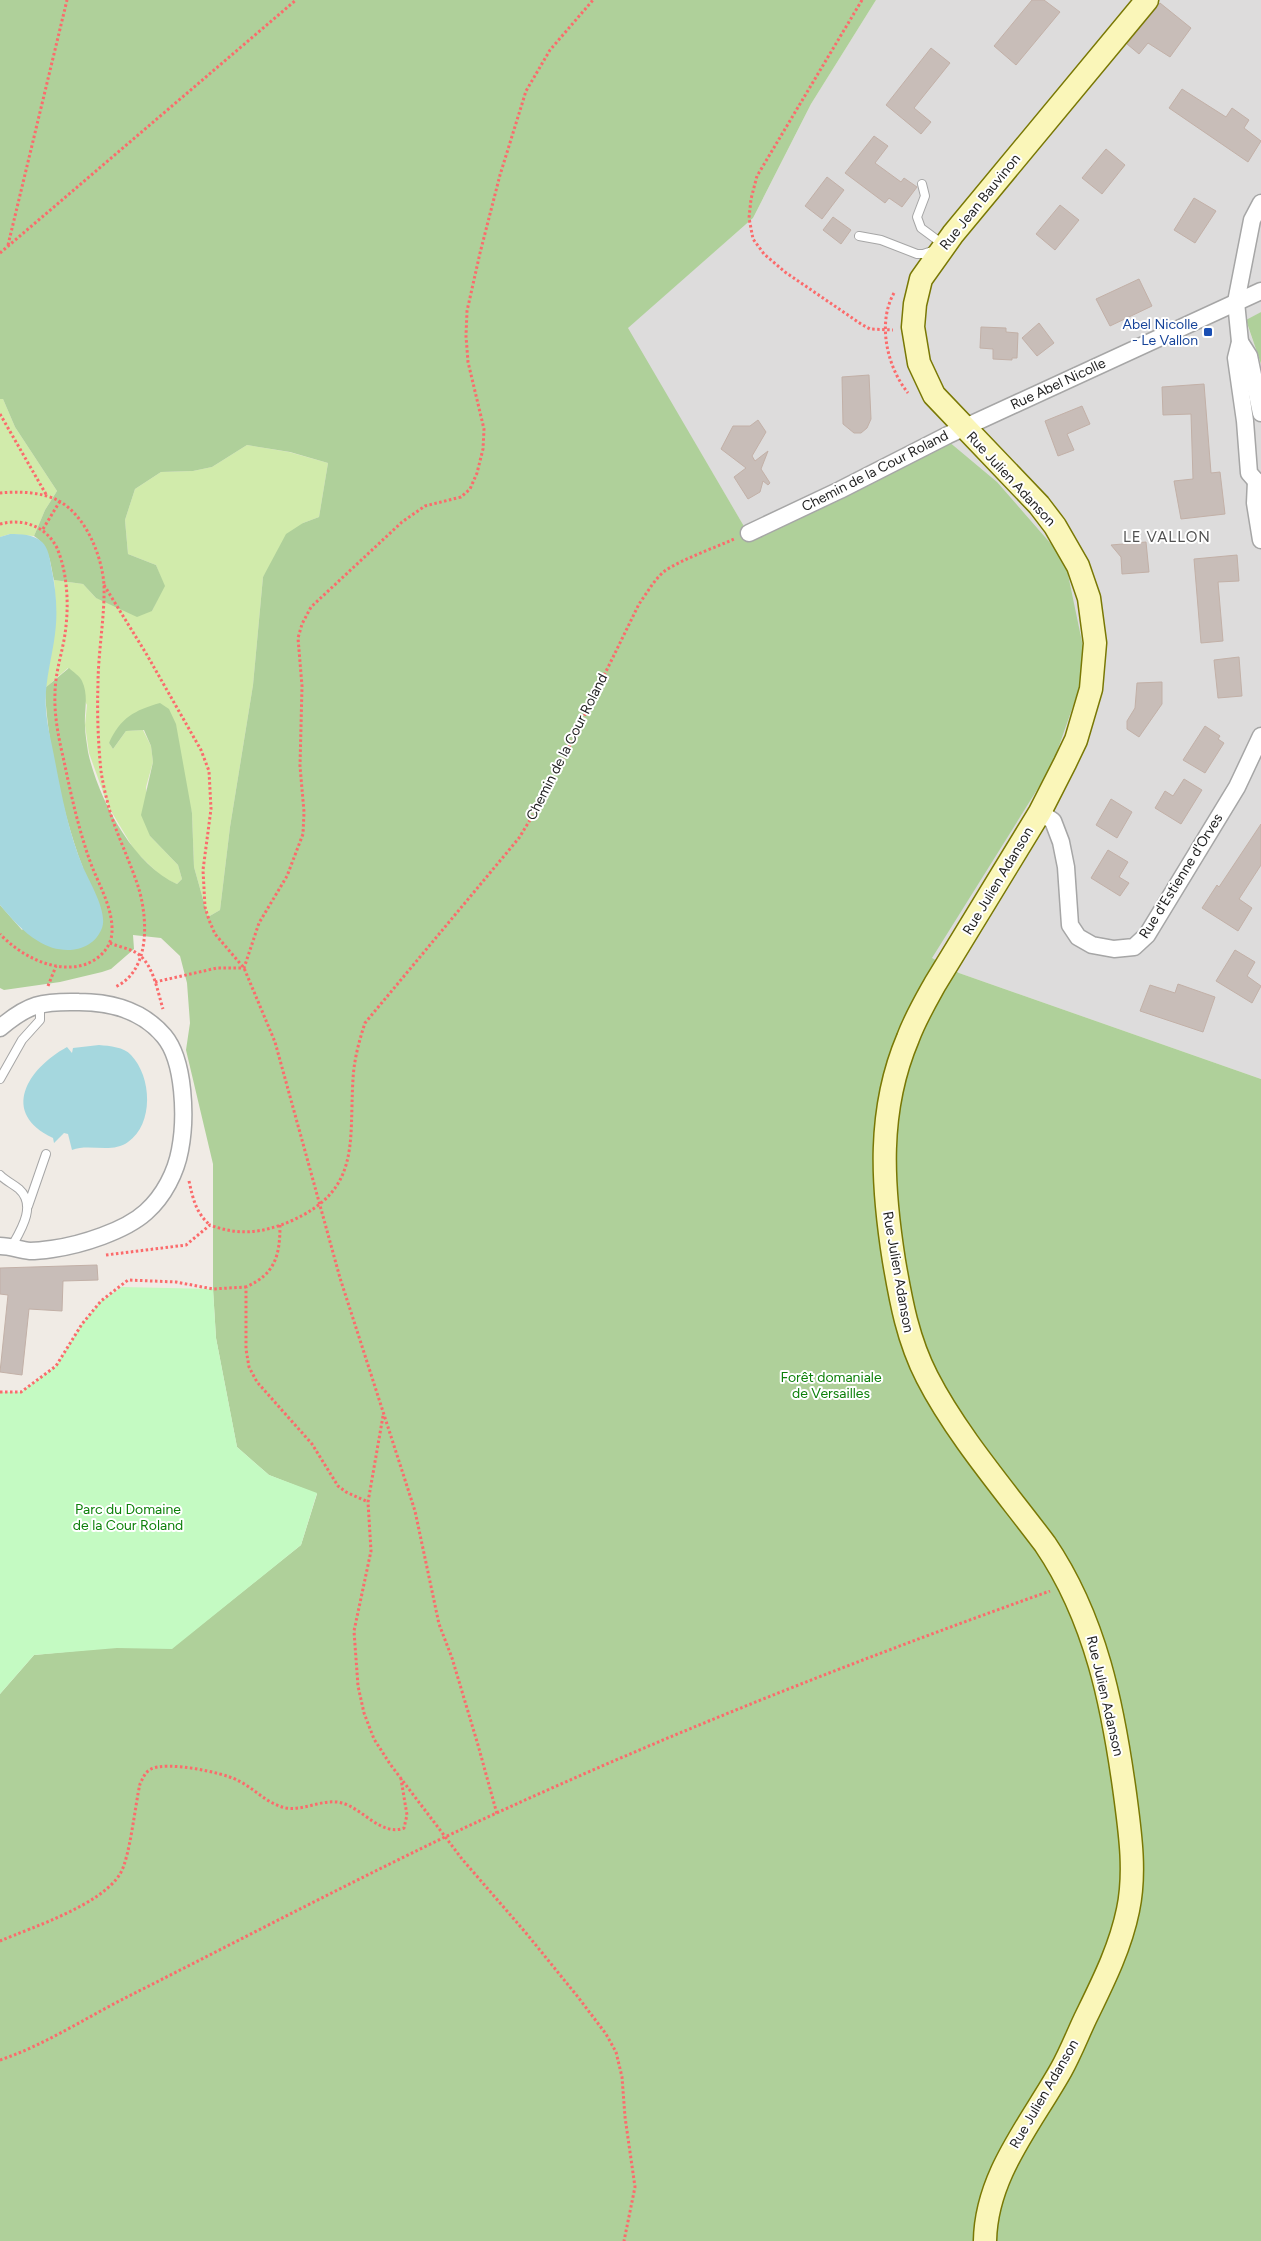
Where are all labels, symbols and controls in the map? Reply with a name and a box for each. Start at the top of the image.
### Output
street label: Rue Jean Bauvinon [936,150,1024,253]
place label: Abel Nicolle - Le Vallon [1123,316,1198,349]
marker: Abel Nicolle - Le Vallon [1202,326,1214,338]
street label: Rue Abel Nicolle [1008,354,1109,413]
street label: Chemin de la Cour Roland [799,427,951,515]
street label: Rue Julien Adanson [963,428,1059,530]
district label: LE VALLON [1123,528,1211,546]
street label: Chemin de la Cour Roland [523,671,611,823]
street label: Rue d'Estienne d'Orves [1136,810,1226,942]
street label: Rue Julien Adanson [959,824,1037,938]
street label: Rue Julien Adanson [879,1210,917,1334]
park label: Forêt domaniale de Versailles [780,1369,882,1402]
park label: Parc du Domaine de la Cour Roland [73,1501,183,1534]
street label: Rue Julien Adanson [1083,1634,1127,1758]
street label: Rue Julien Adanson [1006,2036,1082,2151]

